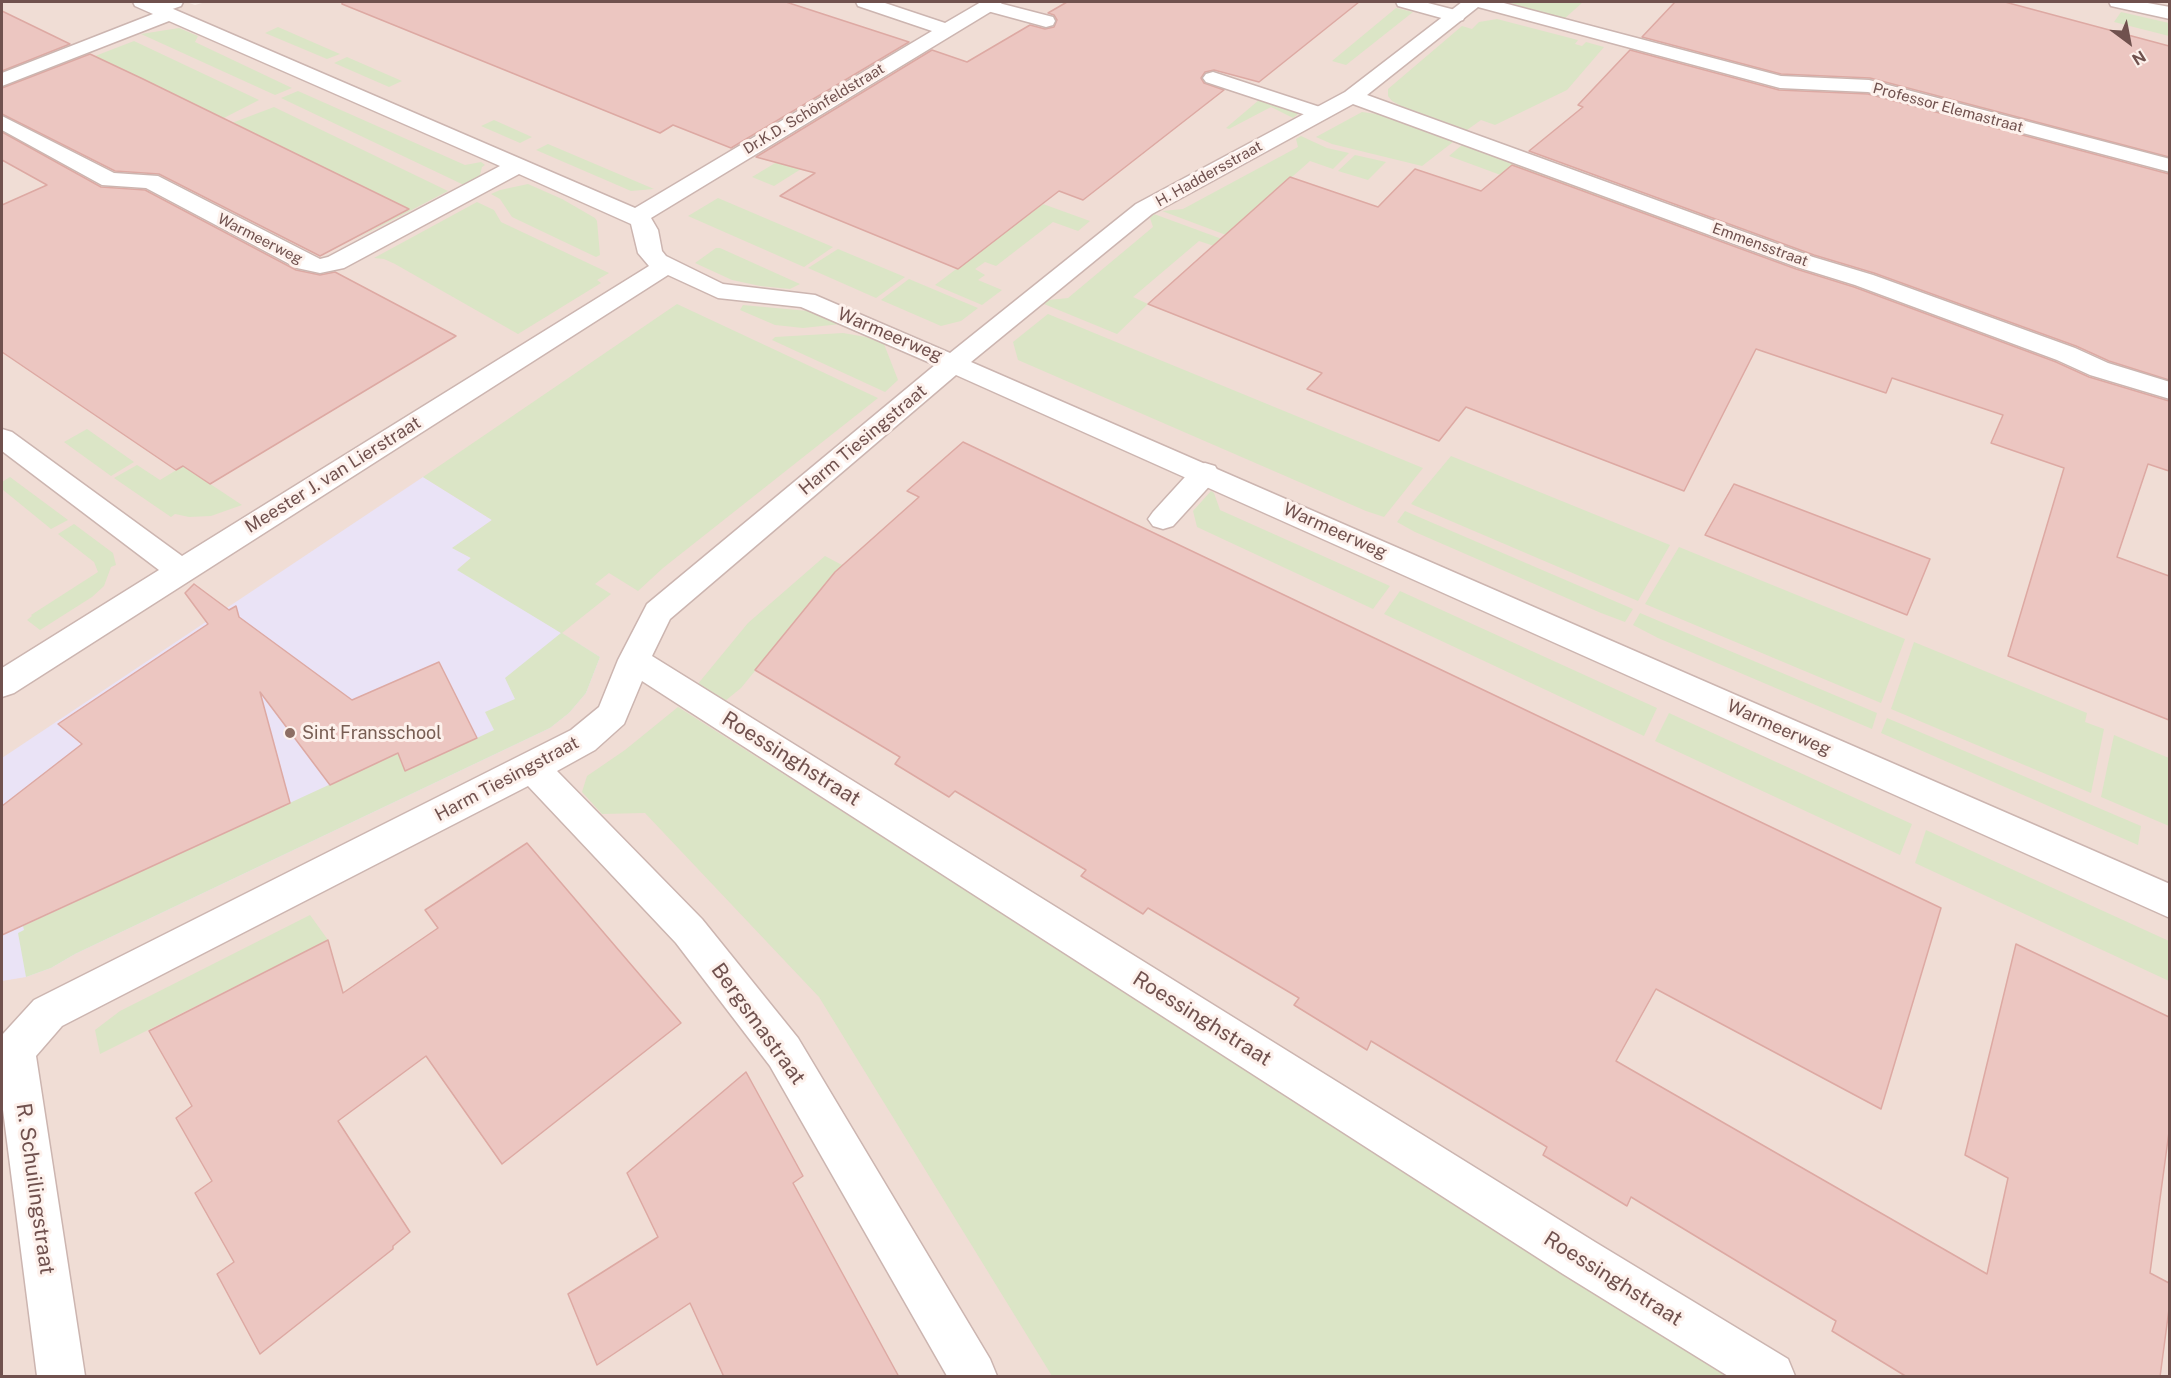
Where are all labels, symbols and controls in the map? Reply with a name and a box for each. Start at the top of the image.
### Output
north arrow [2099,12,2159,72]
text: N [2128,46,2149,69]
street label: Dr.K.D. Schönfeldstraat [740,60,888,158]
street label: Professor Elemastraat [1871,79,2025,137]
street label: H. Haddersstraat [1153,137,1265,211]
street label: Warmeerweg [214,210,306,268]
street label: Emmensstraat [1710,219,1810,271]
street label: Warmeerweg [834,303,946,367]
street label: Harm Tiesingstraat [795,380,931,500]
street label: Meester J. van Lierstraat [241,412,425,538]
street label: Warmeerweg [1280,498,1390,564]
street label: Warmeerweg [1724,695,1834,761]
street label: Roessinghstraat [717,706,865,812]
place label: Sint Fransschool [302,722,442,744]
marker: Sint Fransschool [283,726,297,740]
street label: Harm Tiesingstraat [431,732,583,826]
street label: Bergsmastraat [705,958,811,1090]
street label: Roessinghstraat [1128,966,1276,1072]
street label: R. Schuilingstraat [11,1102,59,1276]
street label: Roessinghstraat [1539,1226,1687,1332]

